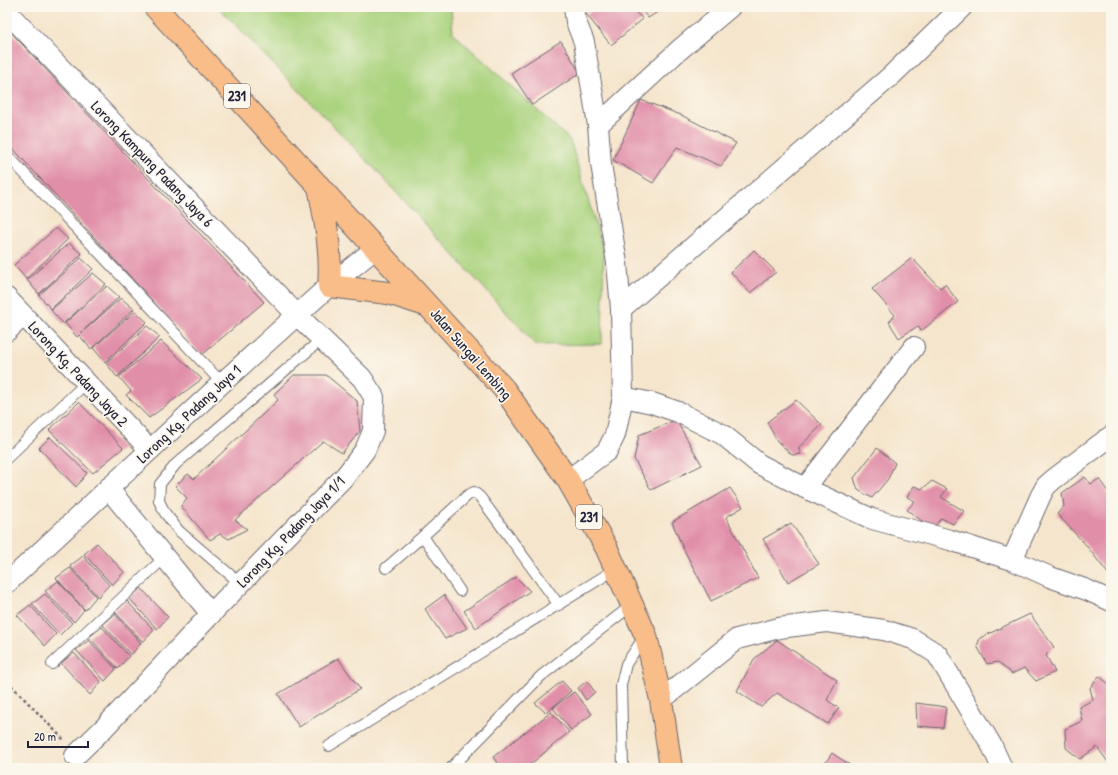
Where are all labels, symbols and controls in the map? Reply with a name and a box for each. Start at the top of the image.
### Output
road number: 231 [224,84,250,108]
street label: Lorong Kampung Padang Jaya 6 [86,96,218,232]
street label: Jalan Sungai Lembing [426,303,517,404]
street label: Lorong Kg. Padang Jaya 2 [24,316,133,431]
street label: Lorong Kg. Padang Jaya 1 [132,360,245,468]
street label: Lorong Kg. Padang Jaya 1/1 [232,471,349,592]
road number: 231 [576,505,602,529]
scale bar [28,723,88,749]
text: 20 m [34,728,56,745]

